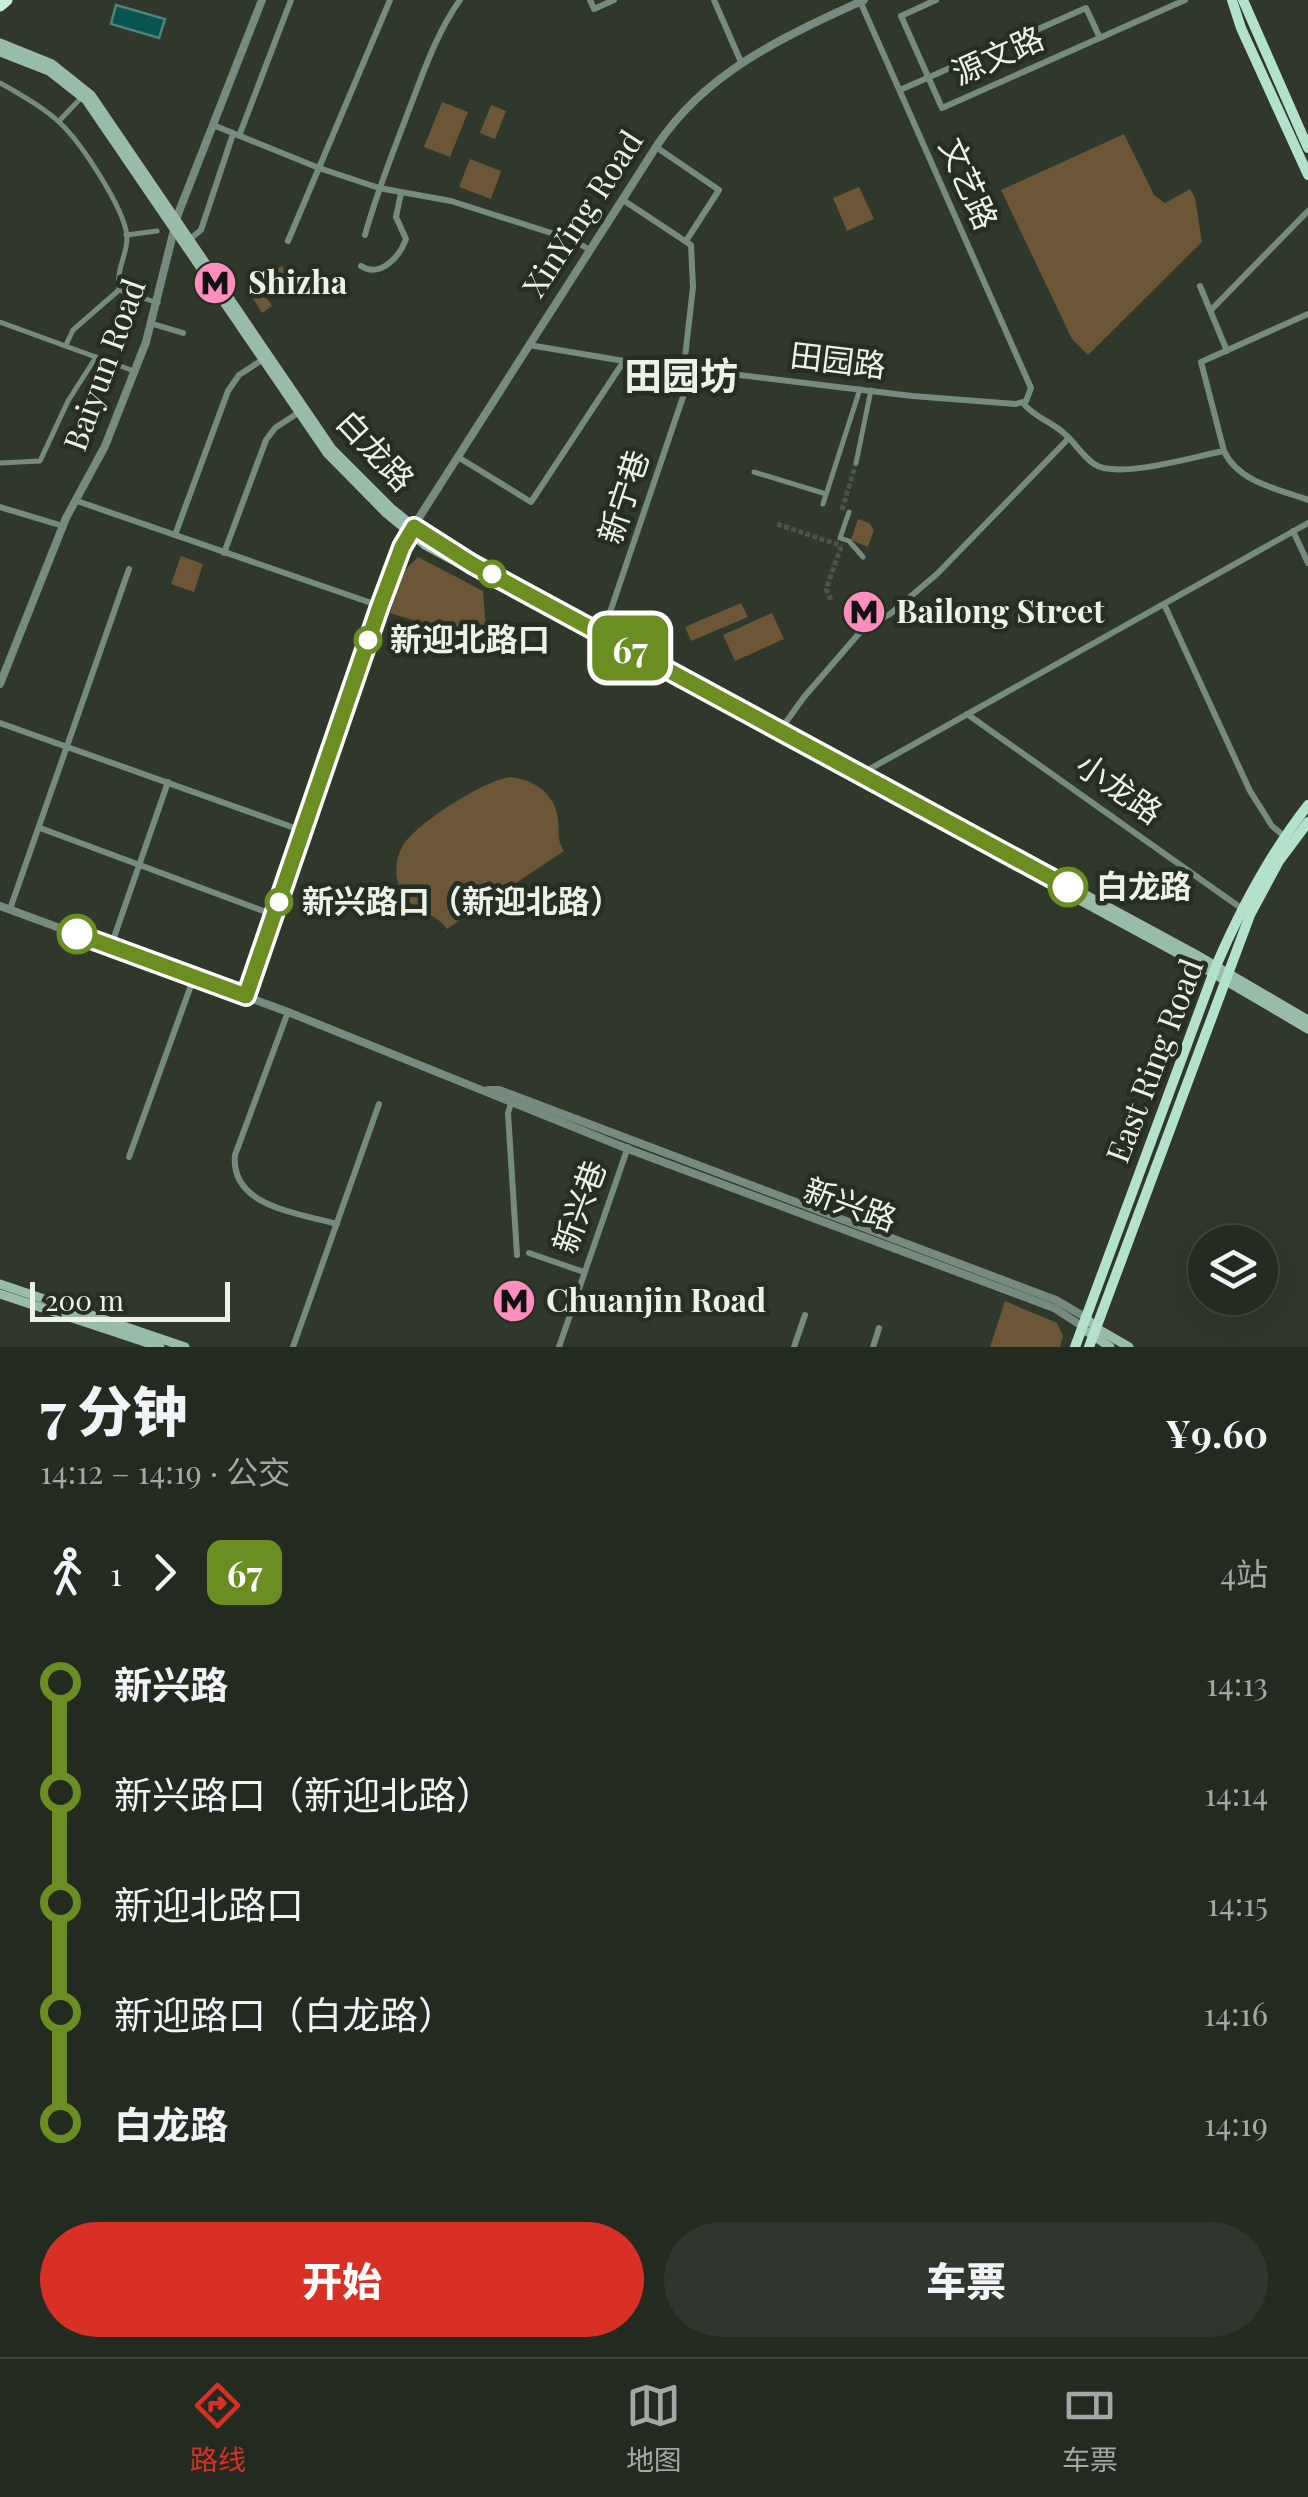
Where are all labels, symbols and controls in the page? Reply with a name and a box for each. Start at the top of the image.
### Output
street label: 源文路 [944,15,1050,93]
street label: XinYing Road [511,121,651,304]
street label: 文艺路 [931,130,1009,236]
place label: Shizha [248,259,348,302]
metro station icon: Shizha [192,260,238,306]
street label: Baiyun Road [52,272,154,456]
street label: 田园路 [788,331,889,386]
district label: 田园坊 [624,349,738,400]
street label: 白龙路 [328,400,425,499]
street label: 新宁巷 [586,444,657,549]
unlabelled marker [479,561,505,587]
place label: Bailong Street [896,588,1105,631]
metro station icon: Bailong Street [841,589,887,635]
place label: 新迎北路口 [390,616,550,659]
line badge: 67 [585,616,675,680]
text: 67 [612,625,648,672]
marker: 新迎北路口 [355,627,381,653]
street label: 小龙路 [1069,742,1172,832]
place label: 白龙路 [1096,863,1192,906]
marker: 白龙路 [1049,868,1087,906]
place label: 新兴路口（新迎北路） [302,878,622,921]
marker: 新兴路口（新迎北路） [266,889,292,915]
unlabelled marker [58,915,96,953]
street label: East Ring Road [1094,952,1211,1168]
street label: 新兴巷 [541,1154,614,1259]
street label: 新兴路 [798,1166,903,1239]
map controls [1188,1225,1278,1315]
button: layers [1188,1225,1278,1315]
scale bar [30,1277,230,1322]
place label: Chuanjin Road [546,1277,766,1320]
metro station icon: Chuanjin Road [491,1278,537,1324]
text: 200 m [45,1281,124,1318]
text: 7 分钟 [40,1372,187,1446]
text: ¥9.60 [1165,1407,1268,1458]
text: 14:12 – 14:19 · 公交 [40,1449,290,1492]
icon: walk [40,1545,95,1600]
icon: forward [137,1545,192,1600]
text: 67 [227,1549,262,1596]
text: 1 [110,1551,122,1594]
text: 4站 [1220,1551,1268,1594]
text: 新兴路 [114,1658,228,1709]
text: 14:13 [1206,1661,1268,1704]
text: 新兴路口（新迎北路） [114,1768,494,1819]
text: 14:14 [1204,1771,1268,1814]
text: 新迎北路口 [114,1878,304,1929]
text: 14:15 [1207,1881,1268,1924]
text: 新迎路口（白龙路） [114,1988,456,2039]
text: 14:16 [1203,1991,1268,2034]
text: 白龙路 [114,2098,228,2149]
text: 14:19 [1204,2101,1268,2144]
button: 开始 [40,2222,644,2337]
button: 车票 [664,2222,1268,2337]
tab: 路线 [190,2378,246,2478]
tab: 地图 [626,2378,682,2478]
tab: 车票 [1062,2378,1118,2478]

